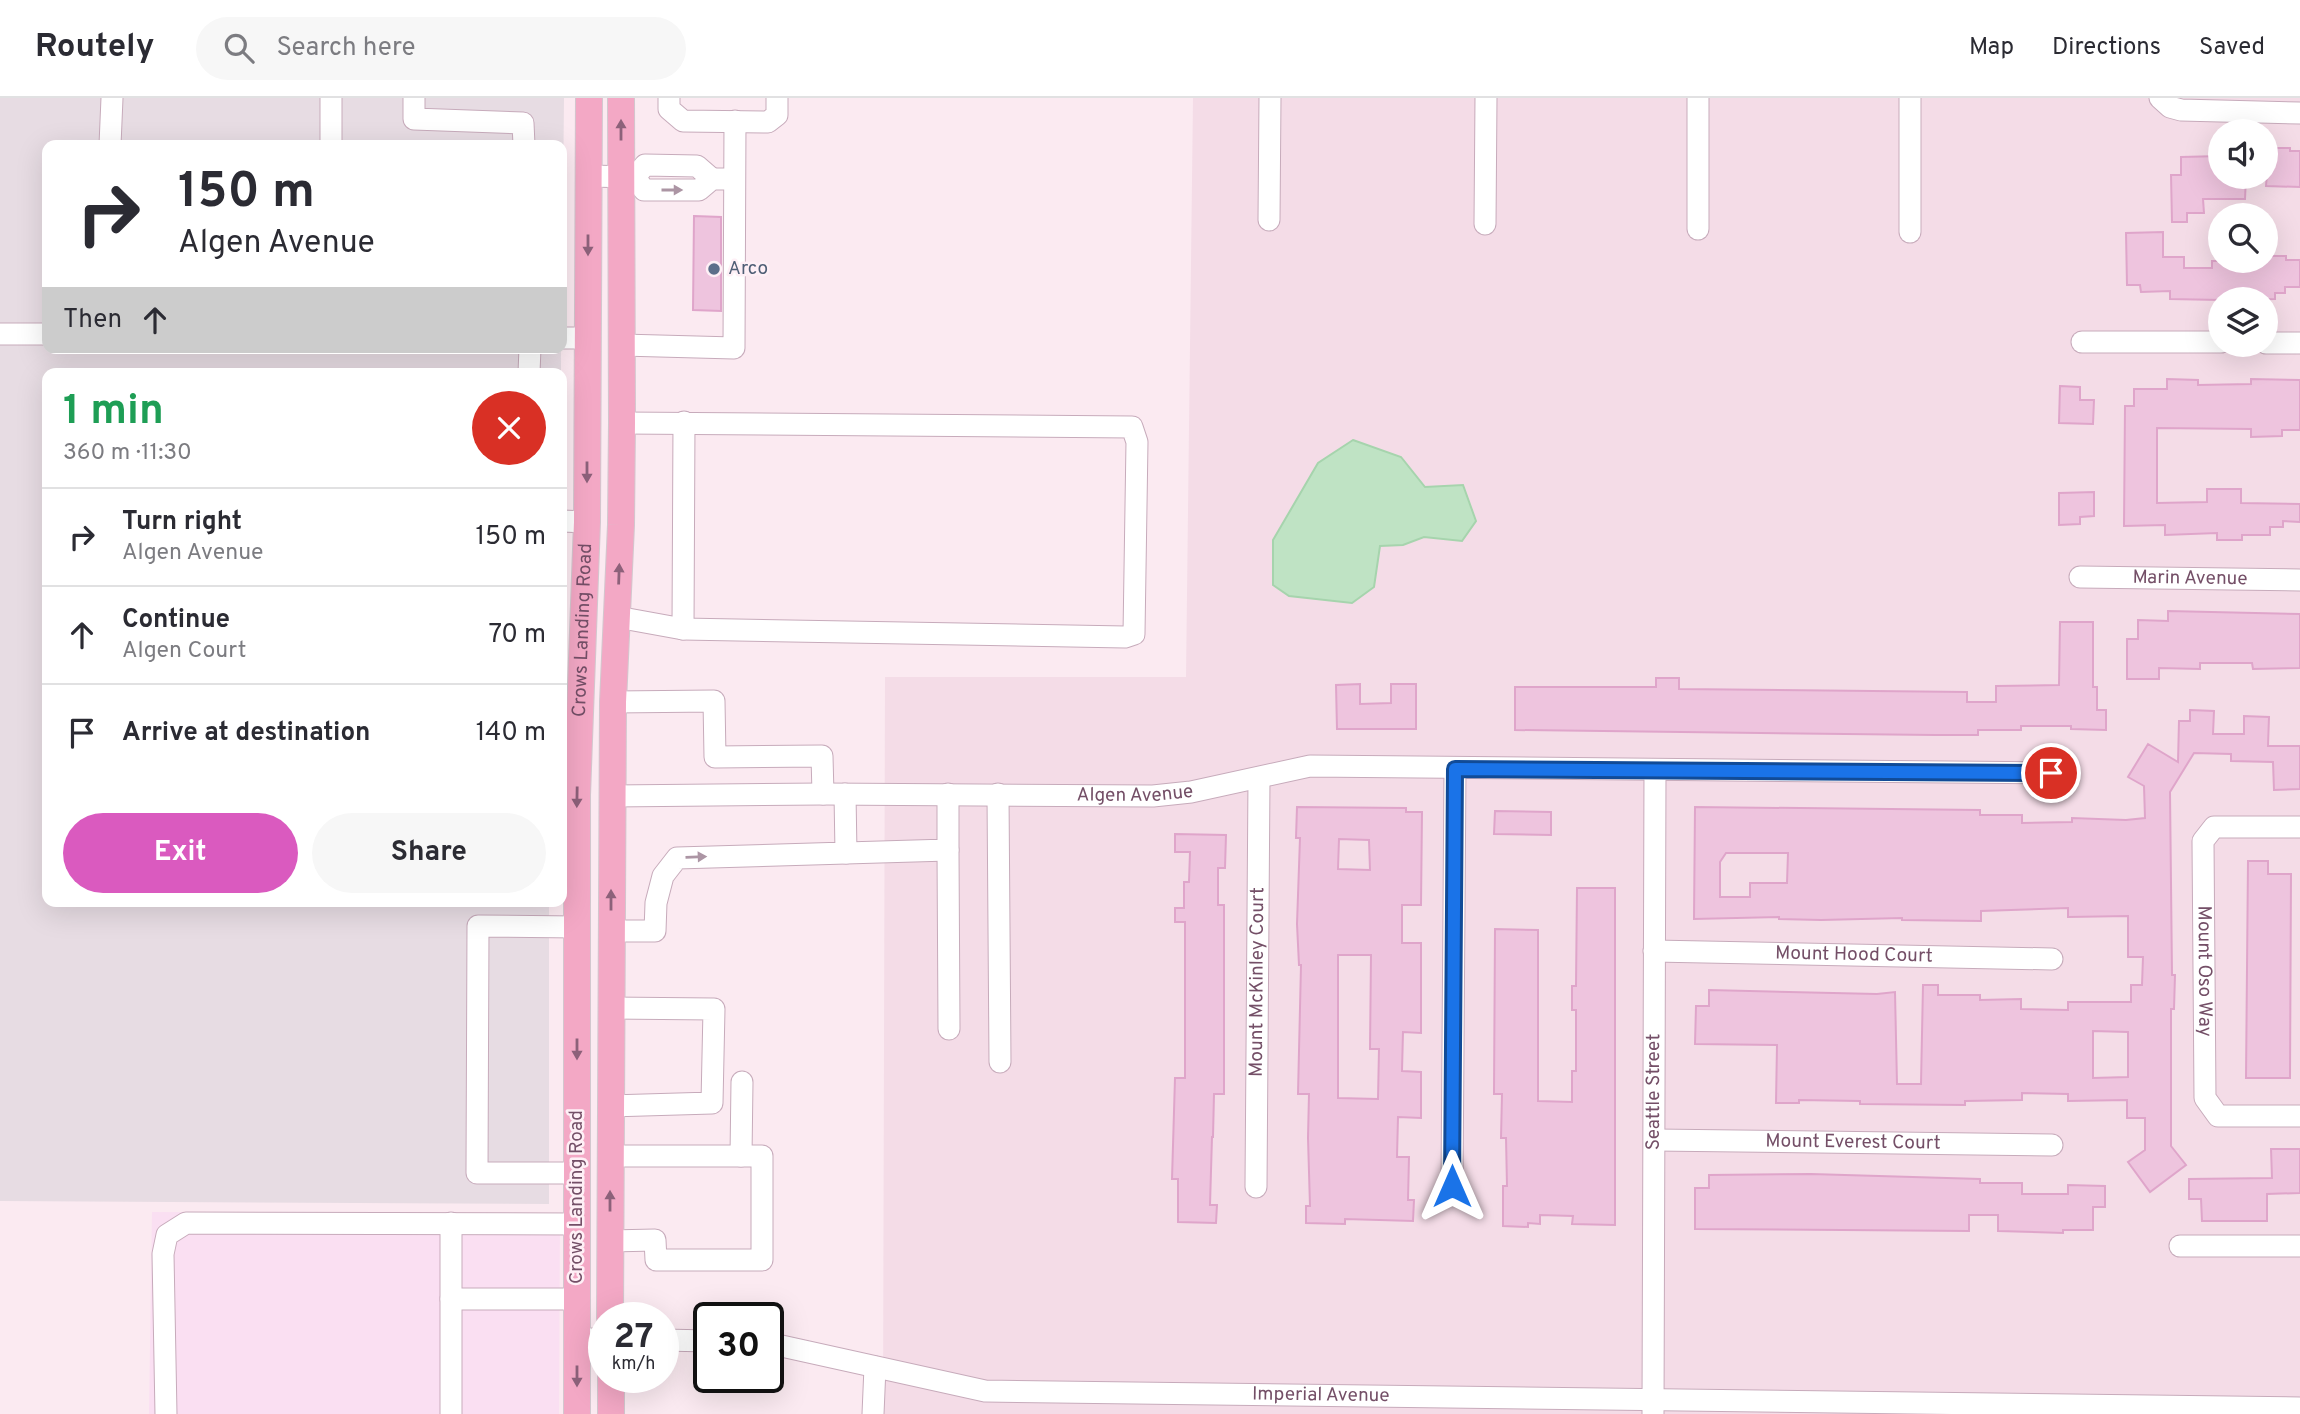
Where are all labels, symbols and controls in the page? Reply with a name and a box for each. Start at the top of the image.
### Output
search box [196,17,686,80]
text: Routely [35,27,154,69]
icon: search [220,29,258,67]
text: Search here [276,32,415,65]
text: Map [1969,33,2014,63]
text: Directions [2052,33,2161,63]
text: Saved [2199,33,2265,63]
one-way arrow [615,119,627,141]
map controls [2208,119,2278,357]
button: sound [2208,119,2278,189]
text: 150 m [178,163,315,225]
icon: right [63,168,154,259]
one-way arrow [661,184,683,196]
button: search [2208,203,2278,273]
text: Algen Avenue [178,224,375,264]
one-way arrow [582,234,594,256]
place label: Arco [728,257,768,281]
marker: Arco [706,261,722,277]
button: layers [2208,287,2278,357]
icon: ahead [136,301,174,339]
text: Then [63,304,122,337]
text: 1 min [63,386,164,439]
button: close [472,391,546,465]
text: 360 m · 11:30 [63,439,192,468]
one-way arrow [581,461,593,483]
text: Turn right [122,506,242,539]
icon: right [63,518,101,556]
text: 150 m [475,521,546,554]
text: Algen Avenue [122,539,263,568]
street label: Crows Landing Road [568,543,598,718]
one-way arrow [613,563,625,585]
street label: Marin Avenue [2132,566,2248,591]
text: Continue [122,604,230,637]
icon: ahead [63,616,101,654]
text: 70 m [488,619,546,652]
text: Algen Court [122,637,246,666]
icon: arrive [63,714,101,752]
text: Arrive at destination [122,717,370,750]
text: 140 m [476,717,546,750]
pin [2021,743,2081,803]
icon: arrive [2032,754,2070,792]
street label: Algen Avenue [1076,780,1194,808]
one-way arrow [571,787,583,809]
button: Exit [63,813,298,893]
button: Share [312,813,546,893]
one-way arrow [686,852,708,863]
street label: Mount McKinley Court [1245,887,1270,1077]
one-way arrow [605,888,617,910]
street label: Mount Oso Way [2192,905,2217,1037]
street label: Mount Hood Court [1775,941,1933,969]
street label: Seattle Street [1642,1034,1666,1150]
one-way arrow [571,1039,583,1061]
street label: Crows Landing Road [565,1110,589,1284]
street label: Mount Everest Court [1765,1129,1941,1156]
position arrow [1415,1149,1489,1223]
one-way arrow [604,1189,616,1211]
speed limit sign: 30 [693,1302,784,1393]
text: 27 [614,1316,653,1360]
text: km/h [612,1353,655,1376]
one-way arrow [571,1366,583,1388]
street label: Imperial Avenue [1252,1382,1390,1408]

